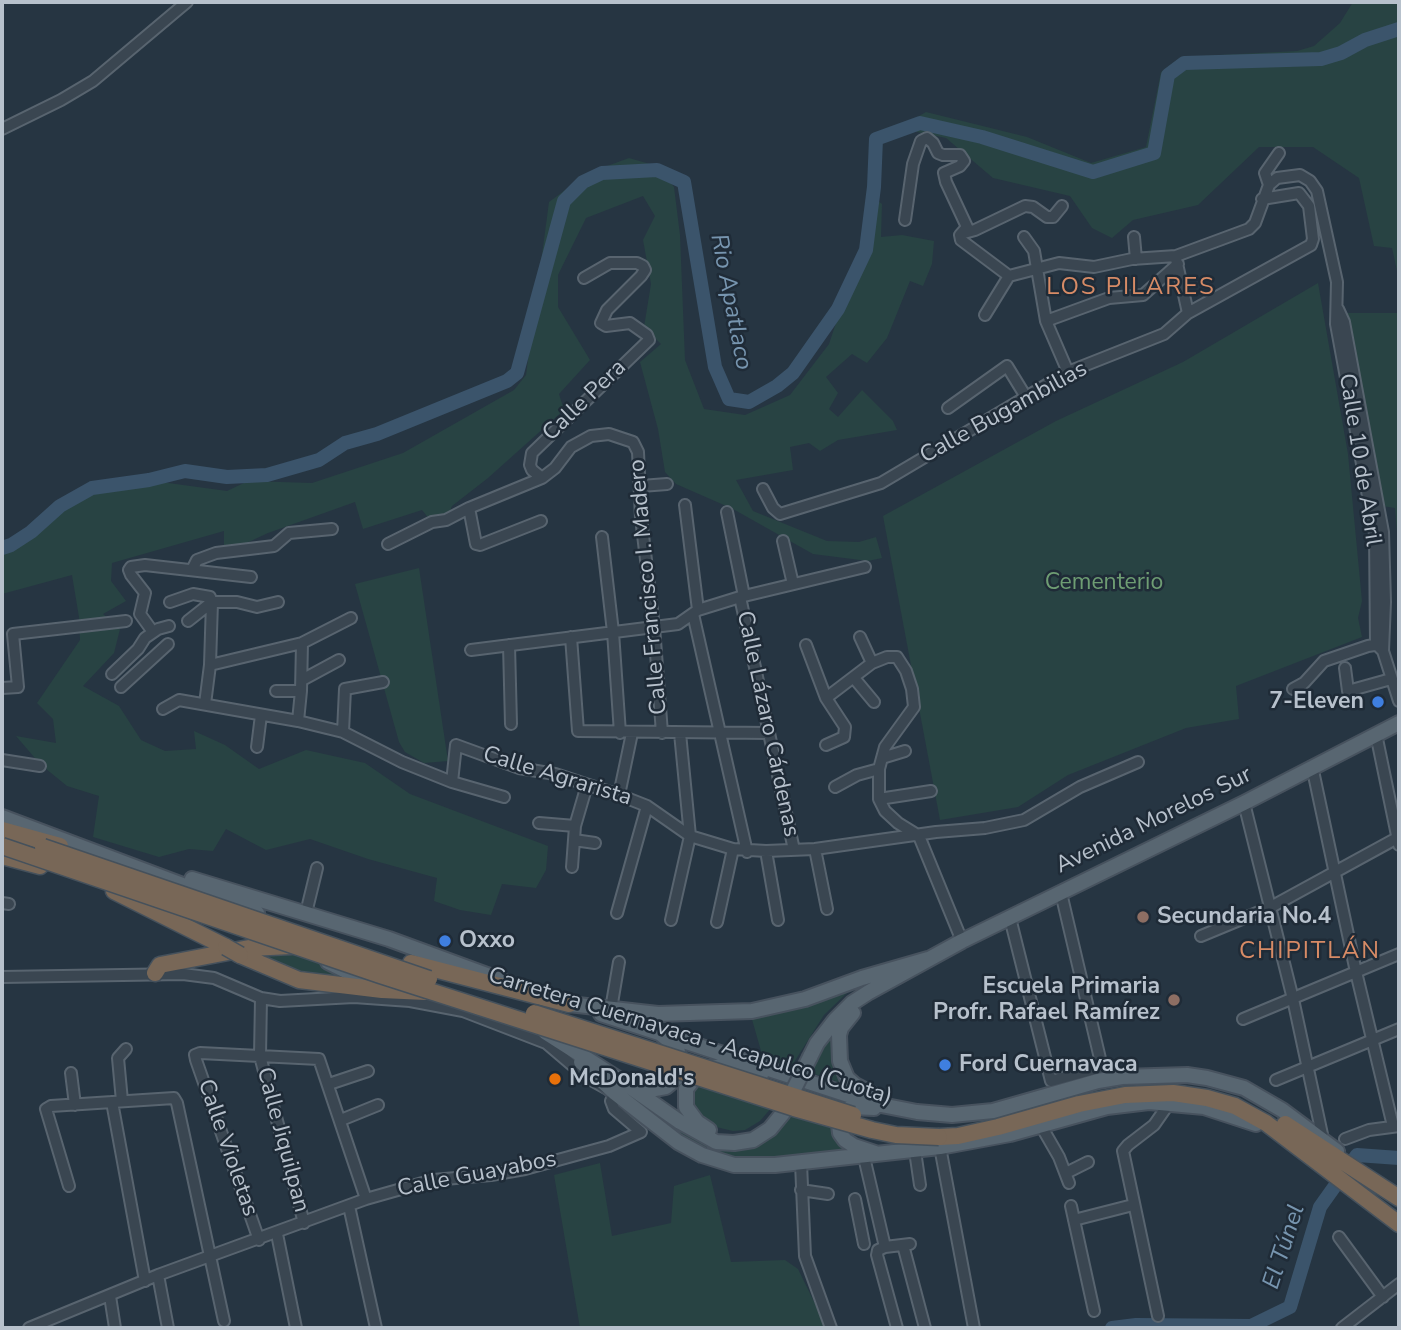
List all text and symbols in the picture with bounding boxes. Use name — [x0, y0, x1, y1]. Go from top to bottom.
water label: Rio Apatlaco — [703, 232, 757, 372]
district label: LOS PILARES — [1048, 274, 1214, 302]
street label: Calle Pera — [537, 354, 633, 448]
street label: Calle Bugambilias — [916, 356, 1092, 470]
street label: Calle 10 de Abril — [1332, 372, 1386, 548]
street label: Calle Francisco I. Madero — [624, 458, 674, 716]
park label: Cementerio — [1045, 569, 1163, 597]
street label: Calle Lázaro Cárdenas — [730, 608, 804, 840]
place label: 7-Eleven — [1269, 688, 1364, 716]
marker: 7-Eleven — [1370, 694, 1386, 710]
street label: Calle Agrarista — [479, 741, 635, 813]
street label: Avenida Morelos Sur — [1052, 762, 1256, 880]
place label: Secundaria No.4 — [1157, 903, 1331, 931]
marker: Secundaria No.4 — [1135, 909, 1151, 925]
place label: Oxxo — [459, 927, 515, 955]
marker: Oxxo — [437, 933, 453, 949]
district label: CHIPITLÁN — [1240, 938, 1380, 966]
street label: Carretera Cuernavaca - Acapulco (Cuota) — [485, 962, 895, 1112]
place label: Escuela Primaria Profr. Rafael Ramírez — [933, 973, 1160, 1027]
marker: Escuela Primaria Profr. Rafael Ramírez — [1166, 992, 1182, 1008]
place label: Ford Cuernavaca — [959, 1051, 1137, 1079]
marker: Ford Cuernavaca — [937, 1057, 953, 1073]
street label: Calle Jiquilpan — [249, 1065, 315, 1215]
place label: McDonald's — [569, 1065, 694, 1093]
marker: McDonald's — [547, 1071, 563, 1087]
street label: Calle Violetas — [191, 1076, 263, 1220]
street label: Calle Guayabos — [395, 1146, 559, 1204]
water label: El Túnel — [1258, 1201, 1312, 1293]

